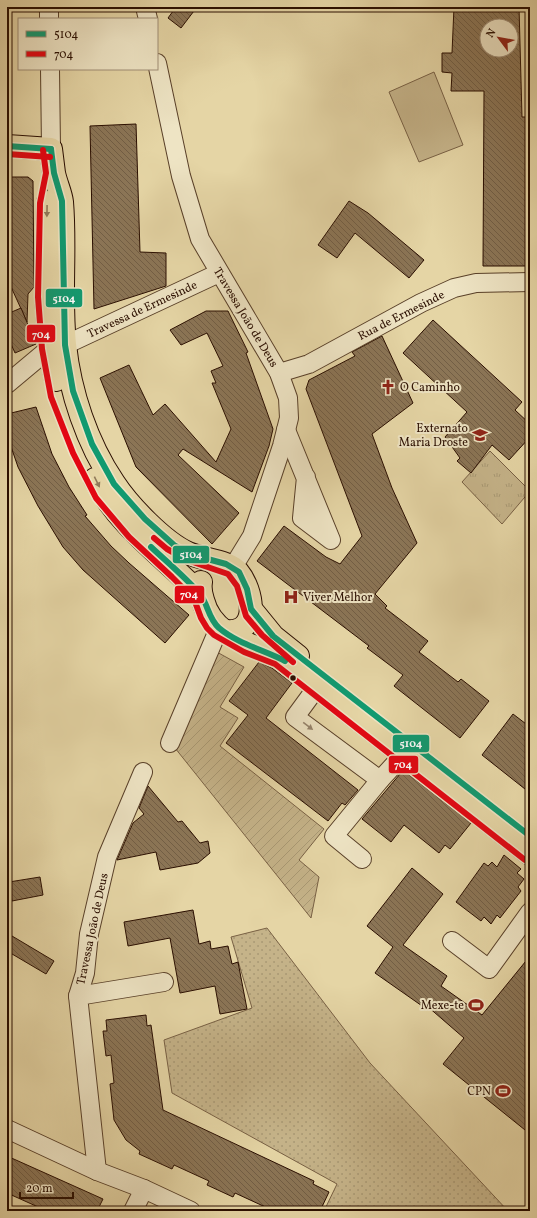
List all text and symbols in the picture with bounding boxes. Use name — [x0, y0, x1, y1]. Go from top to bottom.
legend — [18, 18, 158, 70]
north arrow — [479, 18, 519, 58]
text: N — [483, 26, 500, 41]
text: 5104 — [54, 27, 79, 43]
text: 704 — [54, 47, 73, 63]
one-way arrow — [44, 205, 51, 217]
street label: Travessa João de Deus — [209, 265, 281, 371]
street label: Travessa de Ermesinde — [85, 277, 200, 342]
street label: Rua de Ermesinde — [355, 287, 448, 345]
line badge: 5104 — [45, 288, 83, 308]
text: 5104 — [53, 292, 76, 307]
line badge: 704 — [26, 324, 56, 343]
text: 704 — [32, 328, 50, 343]
church icon: O Caminho — [379, 378, 397, 396]
place label: O Caminho — [400, 380, 460, 396]
place label: Externato Maria Droste — [399, 421, 468, 451]
school or university icon: Externato Maria Droste — [471, 426, 489, 444]
one-way arrow — [94, 477, 100, 488]
line badge: 5104 — [172, 545, 210, 564]
text: 5104 — [180, 548, 203, 563]
line badge: 704 — [174, 585, 205, 604]
text: 704 — [180, 588, 198, 603]
hospital icon: Viver Melhor — [282, 588, 300, 606]
place label: Viver Melhor — [303, 590, 372, 606]
unlabelled marker — [288, 673, 298, 683]
one-way arrow — [303, 722, 313, 730]
line badge: 5104 — [392, 734, 430, 753]
text: 5104 — [400, 737, 423, 752]
line badge: 704 — [388, 755, 419, 774]
text: 704 — [394, 758, 412, 773]
street label: Travessa João de Deus — [73, 872, 113, 987]
sports icon: Mexe-te — [467, 996, 485, 1014]
place label: Mexe-te — [421, 998, 464, 1014]
sports icon: CPN — [494, 1082, 512, 1100]
place label: CPN — [467, 1084, 491, 1100]
scale bar — [20, 1174, 73, 1200]
text: 20 m — [26, 1181, 53, 1197]

